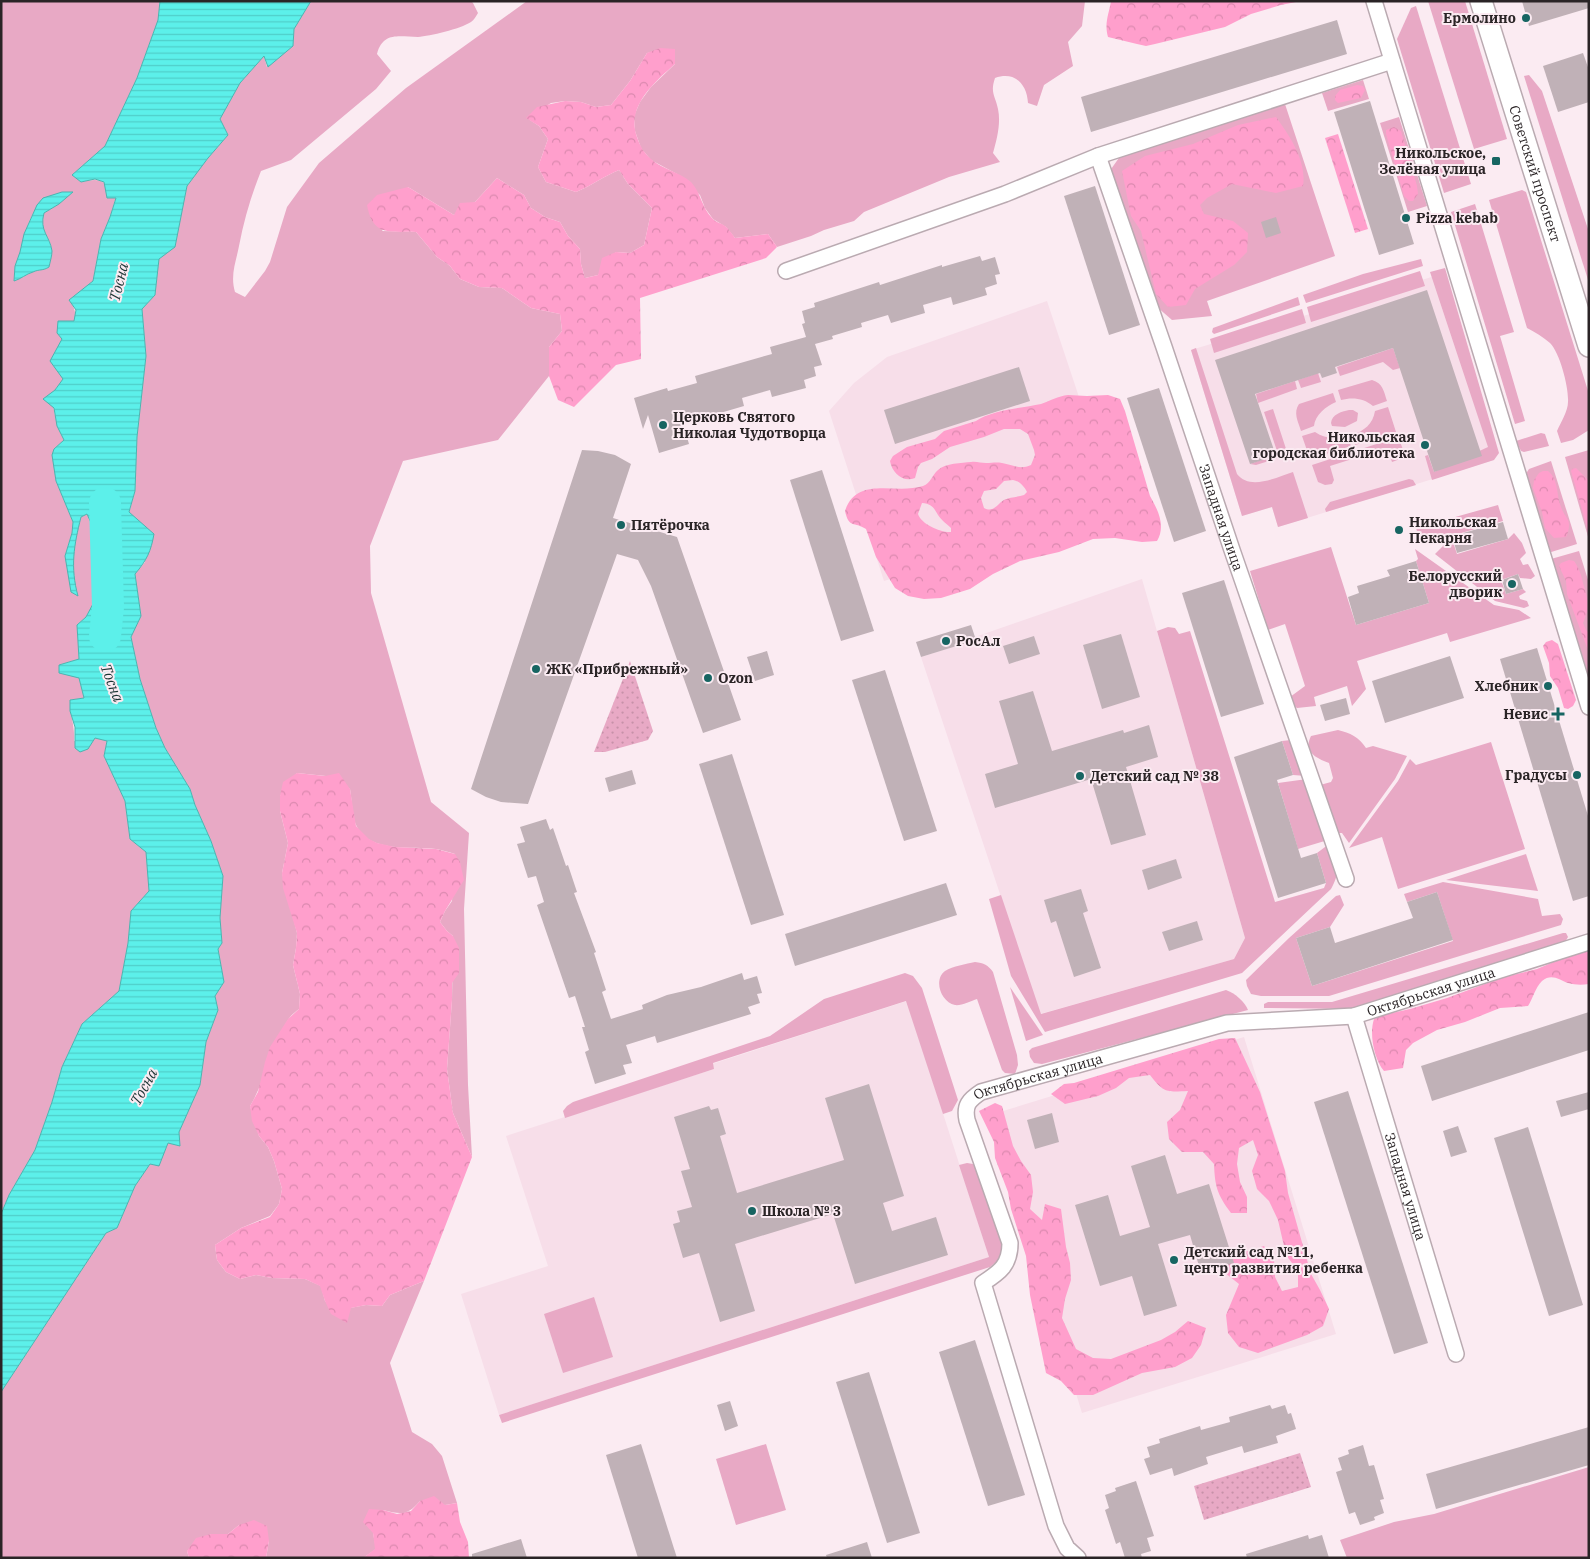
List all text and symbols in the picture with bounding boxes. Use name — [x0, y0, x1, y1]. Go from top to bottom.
place label: Ермолино — [1443, 9, 1516, 27]
marker: Ермолино — [1520, 12, 1532, 24]
street label: Советский проспект — [1505, 103, 1565, 244]
place label: Никольское, Зелёная улица — [1379, 144, 1486, 178]
marker: Никольское, Зелёная улица — [1490, 155, 1502, 167]
place label: Pizza kebab — [1416, 209, 1498, 227]
marker: Pizza kebab — [1400, 212, 1412, 224]
water label: Тосна — [105, 260, 133, 303]
place label: Церковь Святого Николая Чудотворца — [673, 408, 826, 442]
marker: Церковь Святого Николая Чудотворца — [657, 419, 669, 431]
place label: Никольская городская библиотека — [1253, 428, 1415, 462]
marker: Никольская городская библиотека — [1419, 439, 1431, 451]
street label: Западная улица — [1195, 462, 1248, 574]
place label: Никольская Пекарня — [1409, 513, 1497, 547]
place label: Пятёрочка — [631, 516, 710, 534]
marker: Пятёрочка — [615, 519, 627, 531]
marker: Никольская Пекарня — [1393, 524, 1405, 536]
place label: Белорусский дворик — [1408, 567, 1502, 601]
marker: Белорусский дворик — [1506, 578, 1518, 590]
place label: РосАл — [956, 632, 1000, 650]
marker: РосАл — [940, 635, 952, 647]
place label: ЖК «Прибрежный» — [546, 660, 688, 678]
water label: Тосна — [97, 661, 129, 705]
marker: ЖК «Прибрежный» — [530, 663, 542, 675]
place label: Ozon — [718, 669, 753, 687]
marker: Ozon — [702, 672, 714, 684]
place label: Хлебник — [1475, 677, 1538, 695]
marker: Хлебник — [1542, 680, 1554, 692]
place label: Невис — [1503, 705, 1549, 723]
marker: Невис — [1552, 708, 1564, 720]
place label: Градусы — [1505, 766, 1567, 784]
place label: Детский сад № 38 — [1090, 767, 1219, 785]
marker: Градусы — [1571, 769, 1583, 781]
marker: Детский сад № 38 — [1074, 770, 1086, 782]
street label: Октябрьская улица — [1364, 963, 1498, 1020]
street label: Октябрьская улица — [969, 1049, 1105, 1104]
water label: Тосна — [126, 1064, 162, 1108]
street label: Западная улица — [1381, 1130, 1430, 1243]
place label: Школа № 3 — [762, 1202, 841, 1220]
marker: Школа № 3 — [746, 1205, 758, 1217]
place label: Детский сад №11, центр развития ребенка — [1184, 1243, 1363, 1277]
marker: Детский сад №11, центр развития ребенка — [1168, 1254, 1180, 1266]

